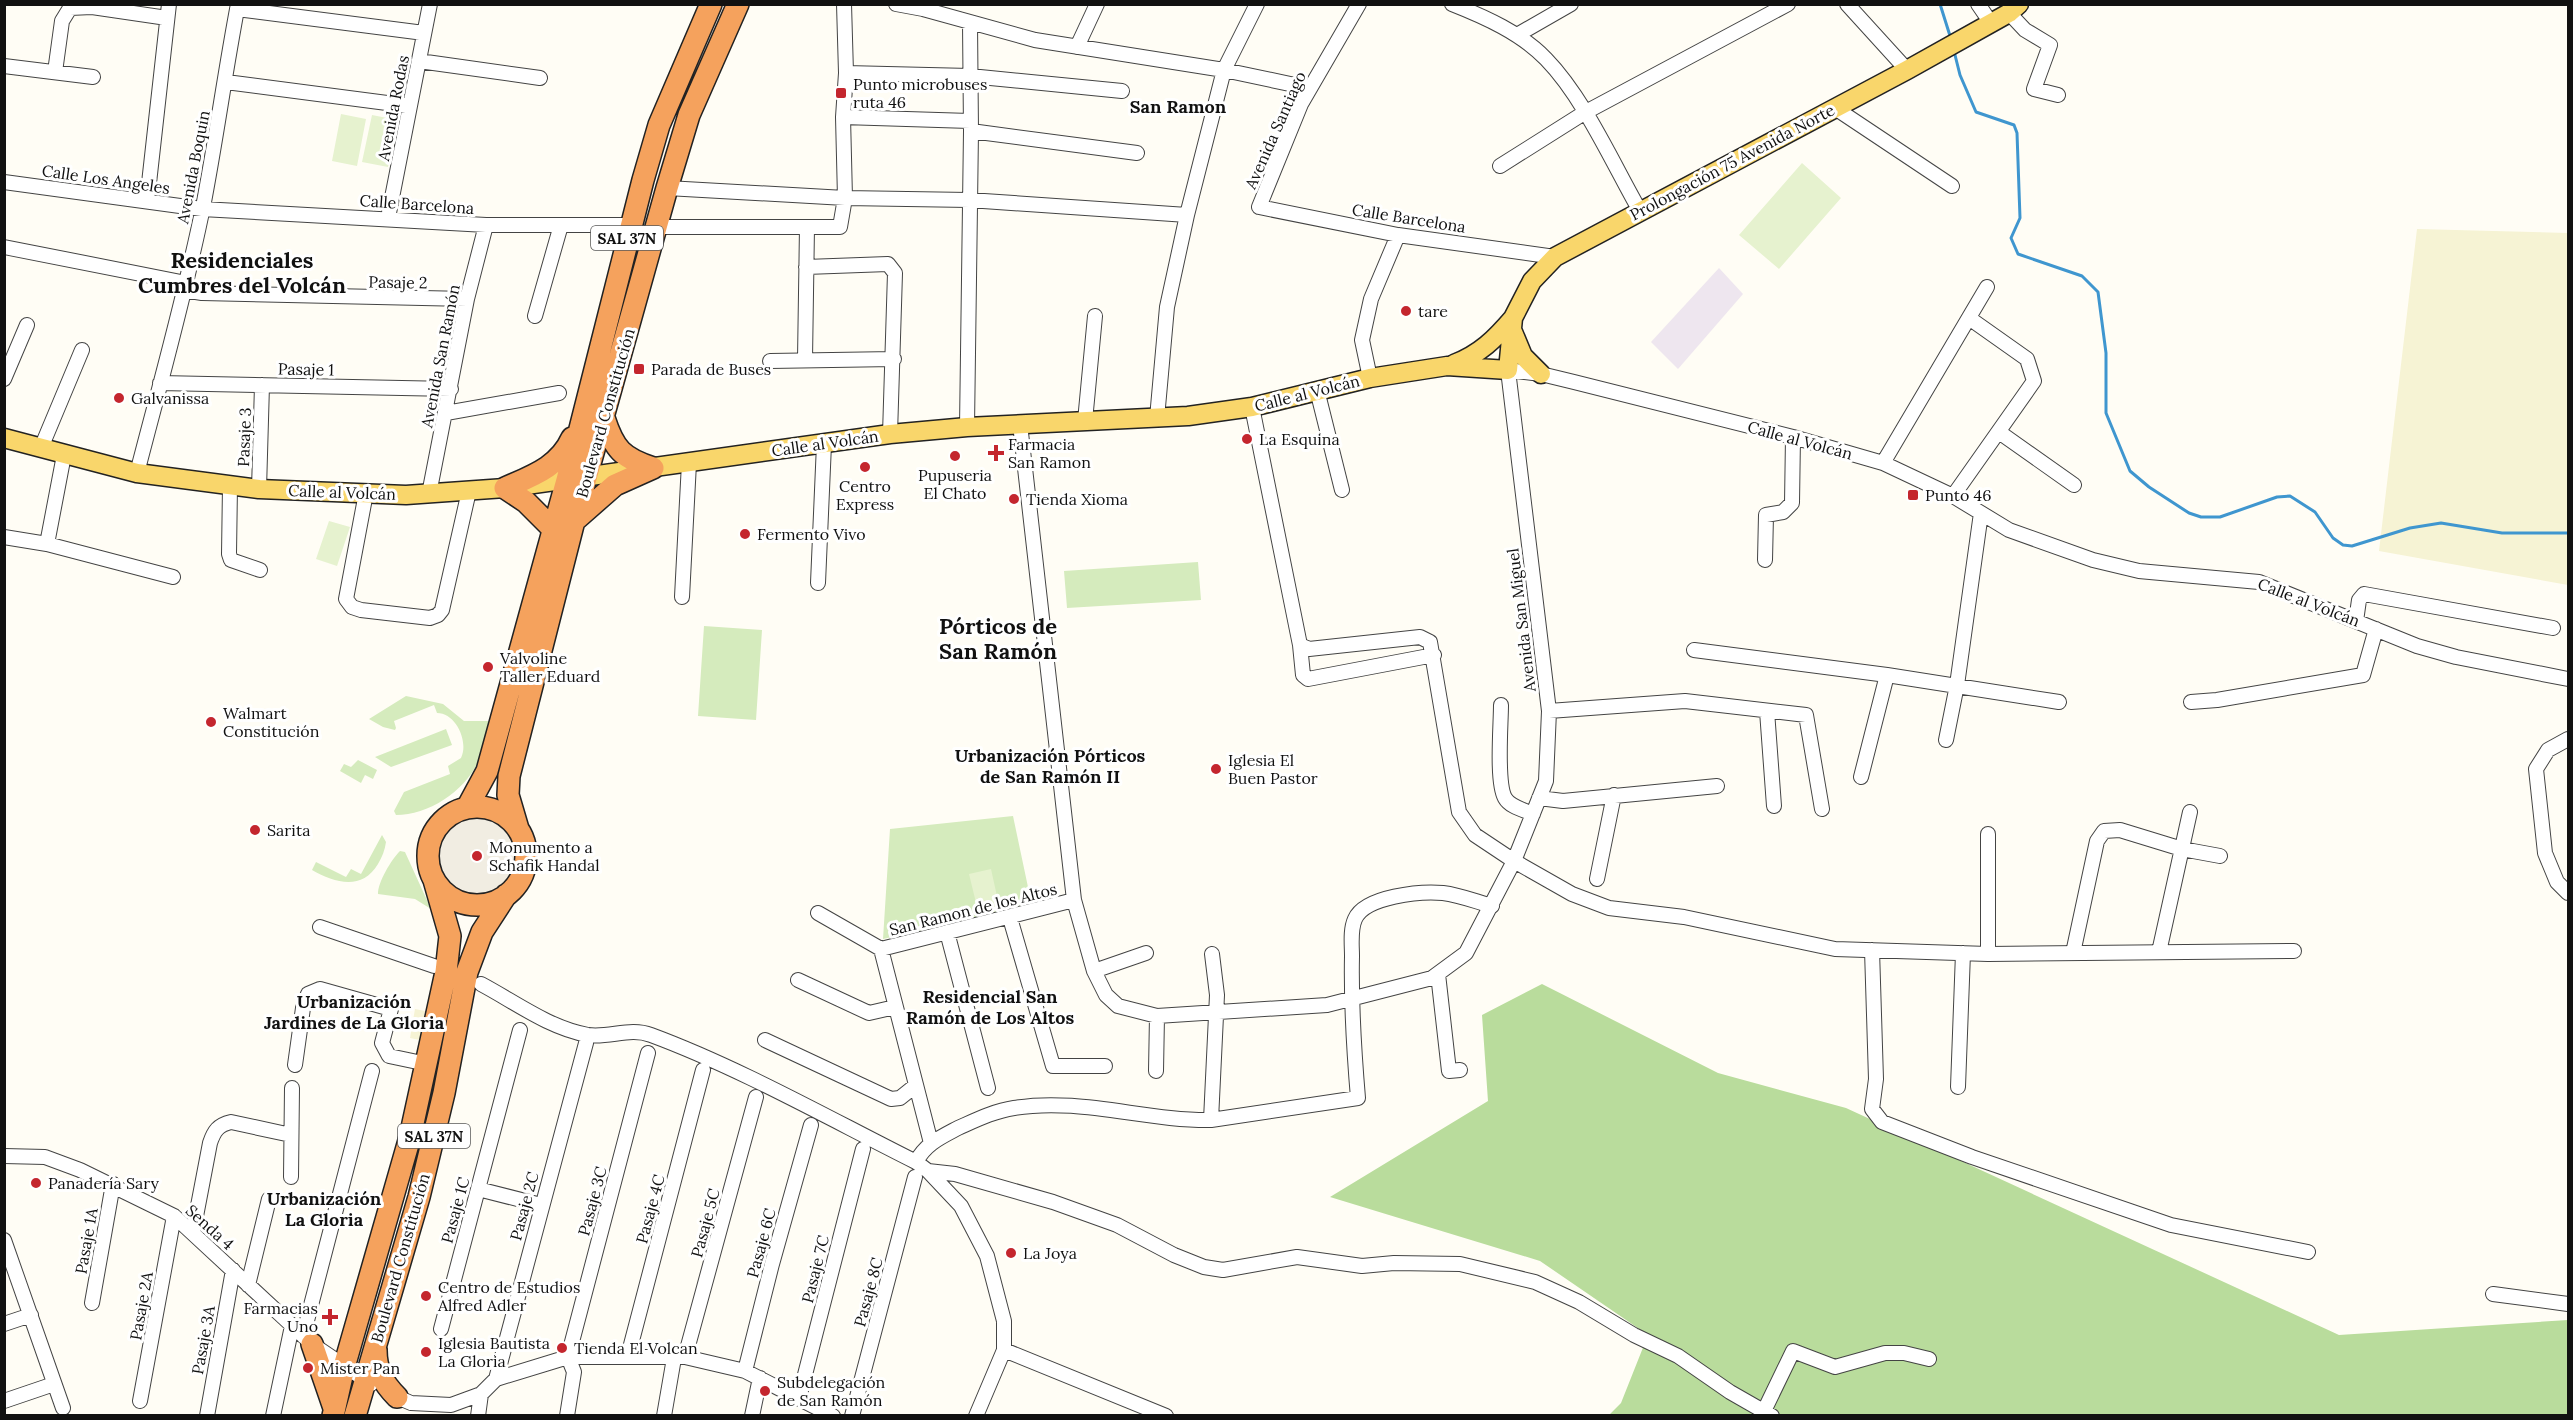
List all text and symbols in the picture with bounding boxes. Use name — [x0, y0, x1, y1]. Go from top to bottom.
street label: Avenida Rodas — [373, 54, 413, 163]
street label: Avenida Santiago — [1240, 68, 1310, 193]
place label: Punto microbuses ruta 46 — [853, 74, 987, 112]
marker: Punto microbuses ruta 46 — [834, 86, 848, 100]
district label: San Ramon — [1130, 95, 1227, 118]
street label: Prolongación 75 Avenida Norte — [1626, 99, 1838, 225]
street label: Avenida Boquin — [172, 108, 214, 226]
street label: Calle Los Angeles — [41, 160, 171, 198]
street label: Calle Barcelona — [359, 190, 475, 218]
street label: Calle Barcelona — [1351, 199, 1467, 237]
road number: SAL 37N — [591, 226, 663, 250]
district label: Residenciales Cumbres del Volcán — [138, 246, 346, 299]
street label: Pasaje 2 — [368, 271, 428, 293]
street label: Avenida San Ramón — [416, 282, 464, 430]
place label: tare — [1418, 301, 1448, 321]
marker: tare — [1399, 304, 1413, 318]
street label: Boulevard Constitución — [571, 326, 639, 500]
street label: Pasaje 1 — [278, 359, 335, 379]
place label: Parada de Buses — [651, 359, 771, 379]
marker: Parada de Buses — [632, 362, 646, 376]
street label: Calle al Volcán — [1252, 370, 1362, 416]
place label: Galvanissa — [131, 388, 209, 408]
marker: Galvanissa — [112, 391, 126, 405]
street label: Pasaje 3 — [233, 407, 255, 467]
street label: Calle al Volcán — [1745, 416, 1855, 464]
street label: Calle al Volcán — [770, 426, 880, 460]
place label: La Esquina — [1259, 429, 1340, 449]
marker: La Esquina — [1240, 432, 1254, 446]
place label: Farmacia San Ramon — [1008, 434, 1091, 472]
marker: Farmacia San Ramon — [989, 446, 1003, 460]
marker: Pupuseria El Chato — [948, 449, 962, 463]
marker: Centro Express — [858, 460, 872, 474]
place label: Pupuseria El Chato — [918, 465, 992, 503]
place label: Centro Express — [836, 476, 894, 514]
street label: Calle al Volcán — [288, 480, 397, 504]
place label: Punto 46 — [1925, 485, 1992, 505]
marker: Punto 46 — [1906, 488, 1920, 502]
place label: Tienda Xioma — [1026, 489, 1128, 509]
marker: Tienda Xioma — [1007, 492, 1021, 506]
place label: Fermento Vivo — [757, 524, 866, 544]
marker: Fermento Vivo — [738, 527, 752, 541]
street label: Avenida San Miguel — [1502, 547, 1540, 694]
street label: Calle al Volcán — [2255, 573, 2363, 631]
district label: Pórticos de San Ramón — [939, 612, 1057, 665]
place label: Valvoline Taller Eduard — [499, 648, 601, 686]
marker: Valvoline Taller Eduard — [481, 660, 495, 674]
place label: Walmart Constitución — [223, 703, 320, 741]
marker: Walmart Constitución — [204, 715, 218, 729]
district label: Urbanización Pórticos de San Ramón II — [955, 744, 1146, 788]
place label: Iglesia El Buen Pastor — [1228, 750, 1318, 788]
marker: Iglesia El Buen Pastor — [1209, 762, 1223, 776]
place label: Sarita — [267, 820, 310, 840]
marker: Sarita — [248, 823, 262, 837]
place label: Monumento a Schafik Handal — [489, 837, 600, 875]
marker: Monumento a Schafik Handal — [470, 849, 484, 863]
street label: San Ramon de los Altos — [887, 878, 1059, 940]
district label: Residencial San Ramón de Los Altos — [906, 985, 1074, 1029]
district label: Urbanización Jardines de La Gloria — [264, 990, 445, 1034]
road number: SAL 37N — [398, 1124, 470, 1148]
street label: Pasaje 3C — [573, 1164, 611, 1238]
street label: Pasaje 2C — [505, 1169, 543, 1243]
street label: Boulevard Constitución — [366, 1171, 434, 1345]
street label: Pasaje 4C — [631, 1172, 669, 1246]
place label: Panadería Sary — [48, 1173, 159, 1193]
street label: Pasaje 1C — [437, 1175, 473, 1245]
marker: Panadería Sary — [29, 1176, 43, 1190]
street label: Pasaje 5C — [686, 1186, 724, 1260]
district label: Urbanización La Gloria — [267, 1187, 382, 1231]
street label: Senda 4 — [182, 1200, 239, 1254]
street label: Pasaje 1A — [70, 1206, 102, 1276]
street label: Pasaje 6C — [742, 1206, 780, 1280]
street label: Pasaje 7C — [797, 1233, 833, 1305]
place label: La Joya — [1023, 1243, 1077, 1263]
marker: La Joya — [1004, 1246, 1018, 1260]
street label: Pasaje 8C — [849, 1255, 887, 1329]
street label: Pasaje 2A — [125, 1269, 157, 1342]
place label: Centro de Estudios Alfred Adler — [437, 1277, 580, 1315]
marker: Centro de Estudios Alfred Adler — [419, 1289, 433, 1303]
place label: Farmacias Uno — [243, 1298, 318, 1336]
street label: Pasaje 3A — [187, 1303, 219, 1376]
marker: Farmacias Uno — [323, 1310, 337, 1324]
place label: Iglesia Bautista La Gloria — [438, 1333, 550, 1371]
place label: Tienda El Volcan — [574, 1338, 698, 1358]
marker: Tienda El Volcan — [555, 1341, 569, 1355]
marker: Iglesia Bautista La Gloria — [419, 1345, 433, 1359]
place label: Mister Pan — [320, 1358, 400, 1378]
marker: Mister Pan — [301, 1361, 315, 1375]
place label: Subdelegación de San Ramón — [777, 1372, 886, 1410]
marker: Subdelegación de San Ramón — [758, 1384, 772, 1398]

